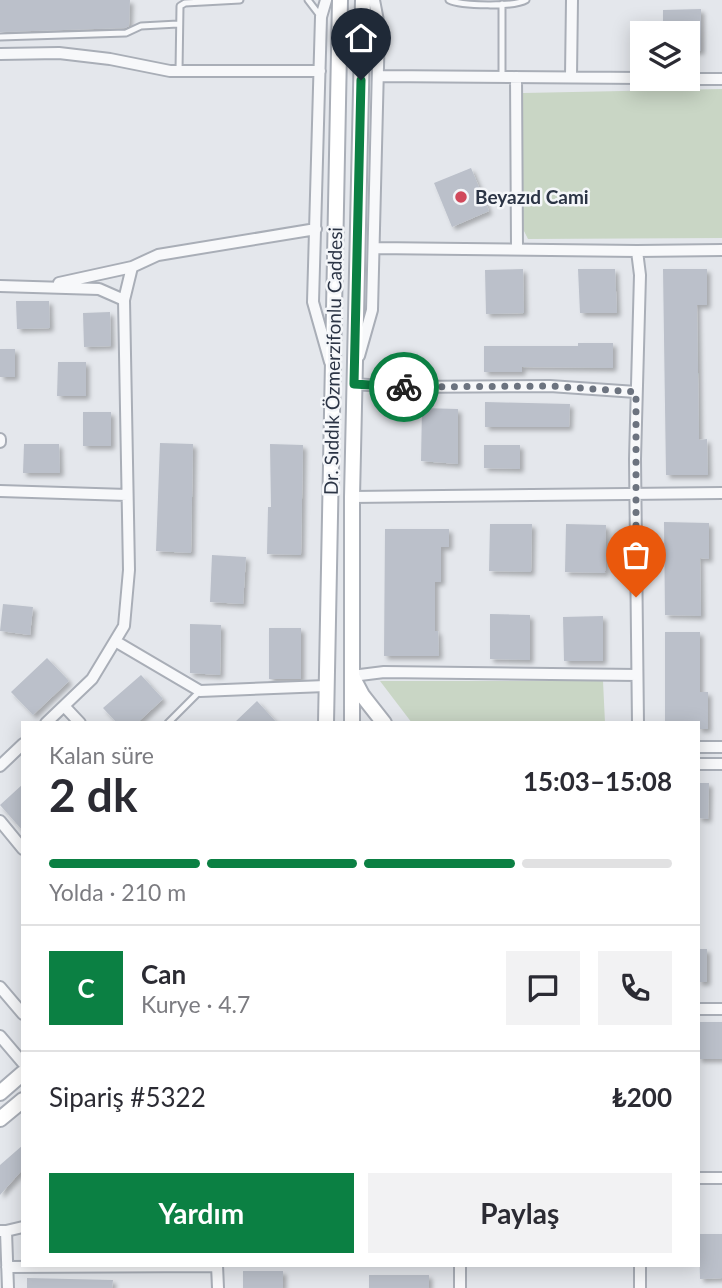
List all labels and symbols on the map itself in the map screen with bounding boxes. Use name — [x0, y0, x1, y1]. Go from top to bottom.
pin — [331, 8, 391, 80]
place label: Beyazıd Cami — [475, 185, 589, 208]
marker: Beyazıd Cami — [453, 189, 469, 205]
street label: Dr. Sıddık Özmerzifonlu Caddesi — [319, 227, 346, 495]
courier — [369, 352, 439, 422]
pin — [606, 525, 666, 597]

